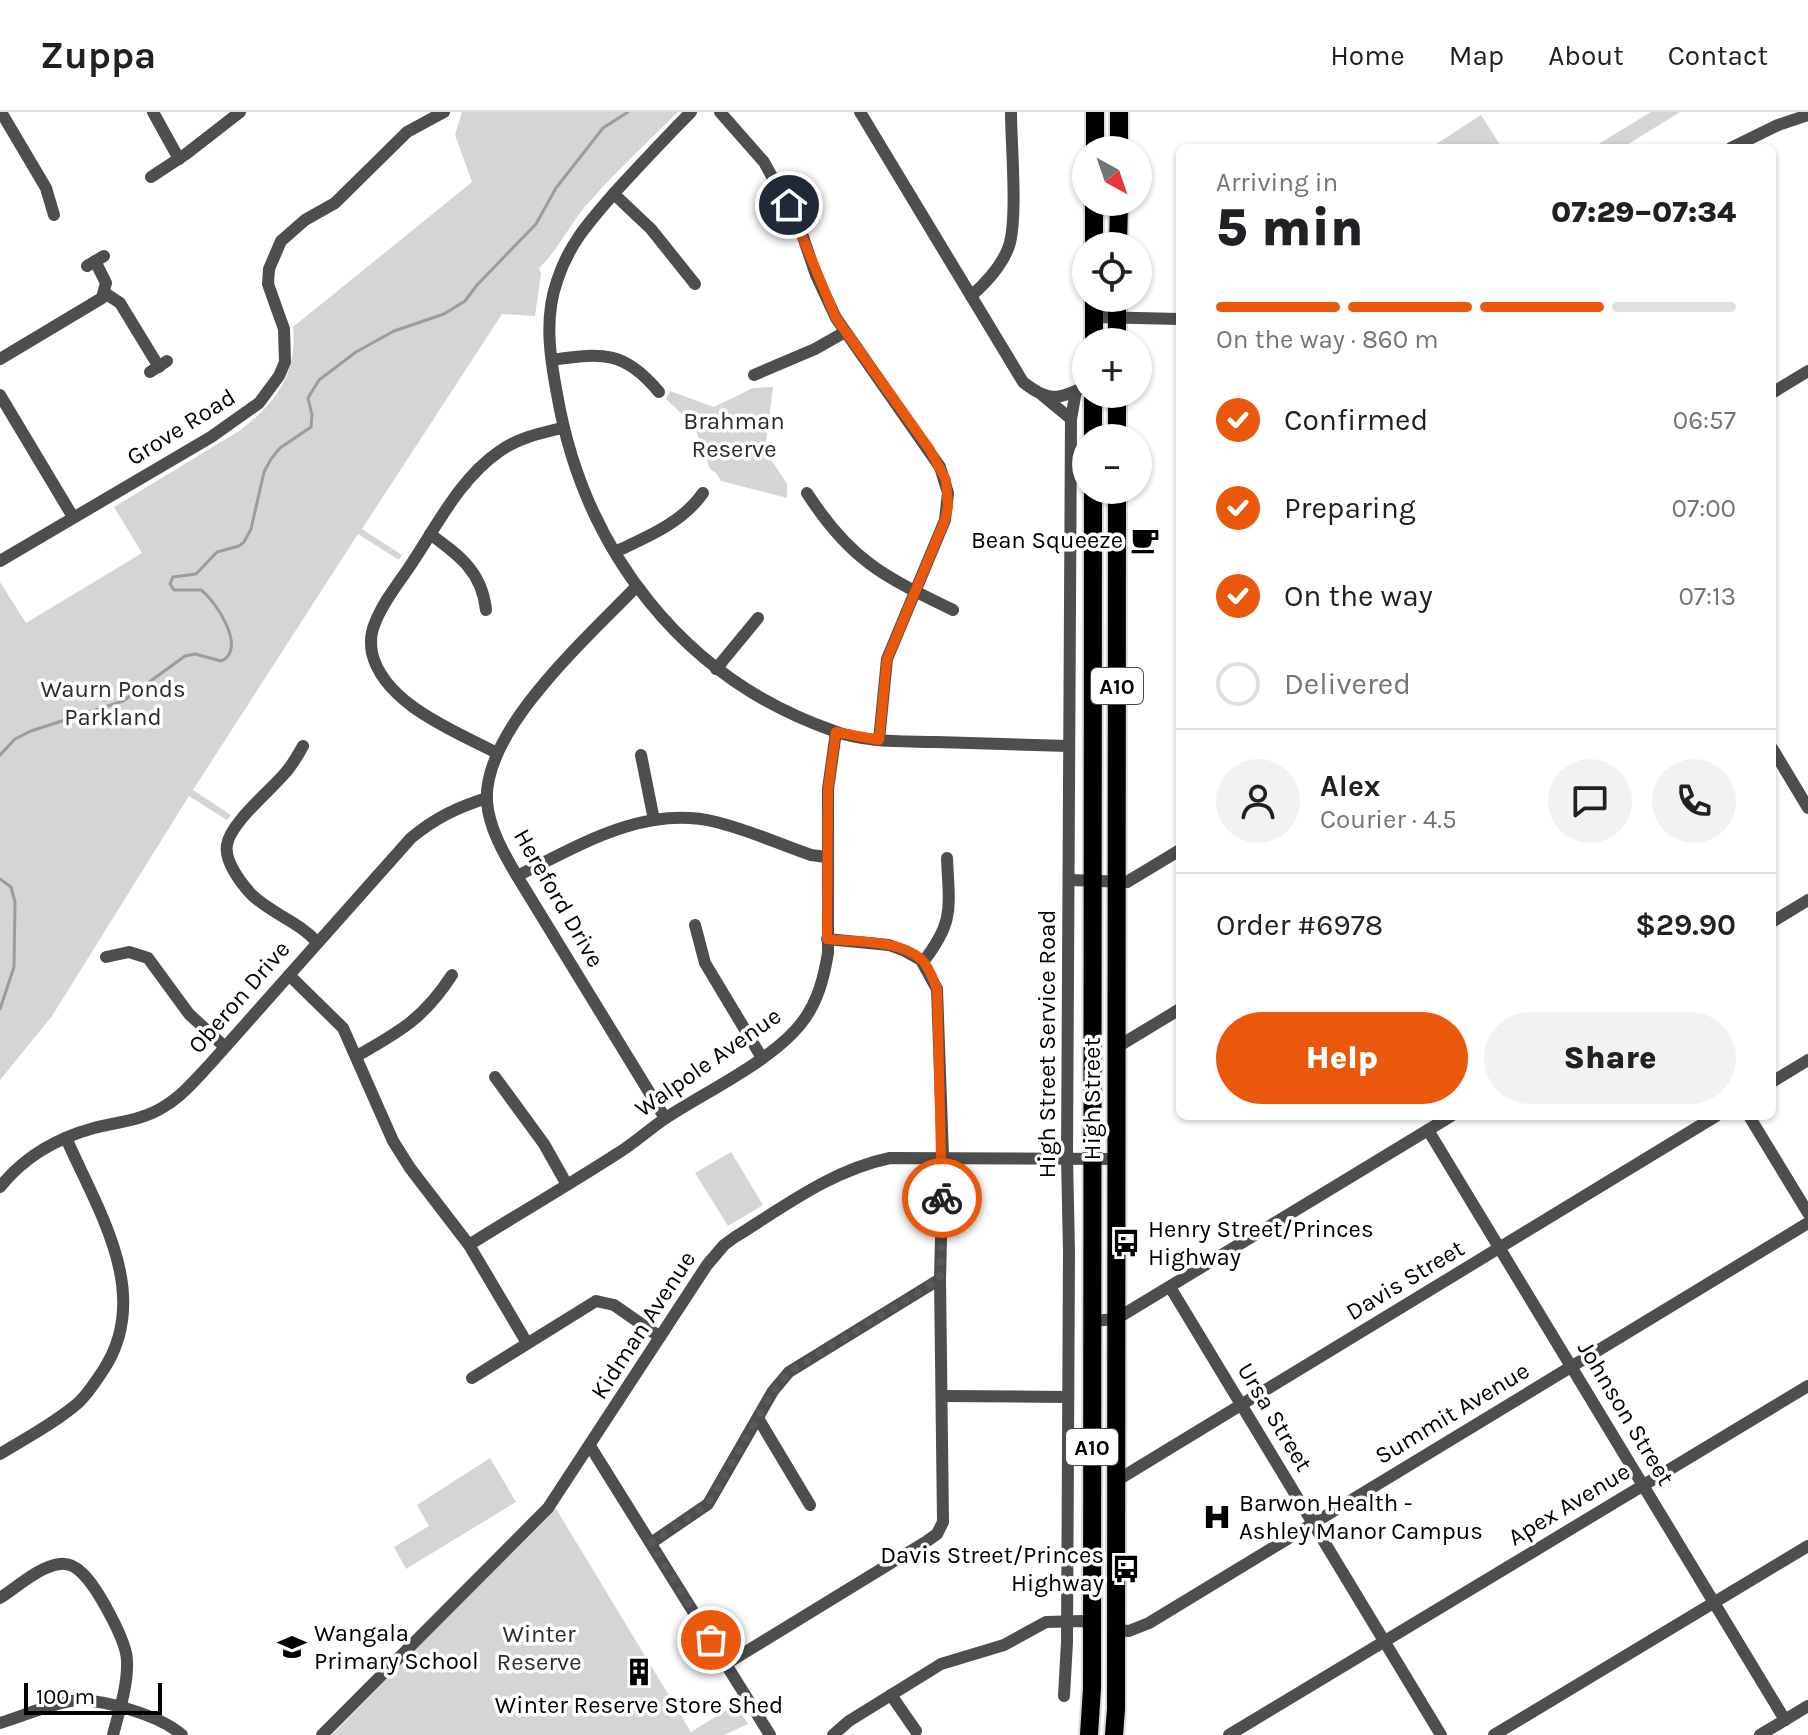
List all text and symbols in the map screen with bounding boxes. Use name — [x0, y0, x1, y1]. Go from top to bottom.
text: Zuppa — [40, 33, 156, 78]
text: Home — [1330, 39, 1405, 72]
text: Map — [1449, 39, 1504, 72]
text: About — [1548, 39, 1624, 72]
text: Contact — [1668, 39, 1768, 72]
north arrow — [1072, 136, 1152, 216]
map controls — [1072, 136, 1152, 504]
text: Arriving in — [1216, 167, 1338, 198]
pin — [755, 171, 823, 239]
icon: home — [767, 183, 811, 227]
text: 07:29–07:34 — [1551, 194, 1736, 230]
text: 5 min — [1216, 197, 1363, 258]
button: locate — [1072, 232, 1152, 312]
text: On the way · 860 m — [1216, 324, 1439, 355]
button: + — [1072, 328, 1152, 408]
street label: Grove Road — [122, 383, 240, 471]
icon: check — [1216, 398, 1260, 442]
text: Confirmed — [1284, 402, 1428, 438]
text: 06:57 — [1673, 405, 1736, 436]
park label: Brahman Reserve — [683, 407, 785, 463]
button: − — [1072, 424, 1152, 504]
icon: check — [1216, 486, 1260, 530]
text: Preparing — [1284, 490, 1416, 526]
text: 07:00 — [1672, 493, 1736, 524]
cafe icon: Bean Squeeze — [1130, 525, 1160, 555]
place label: Bean Squeeze — [971, 526, 1123, 554]
icon: check — [1216, 574, 1260, 618]
text: On the way — [1284, 578, 1433, 614]
text: 07:13 — [1678, 581, 1736, 612]
text: Delivered — [1284, 666, 1411, 702]
road number: A10 — [1091, 668, 1143, 704]
park label: Waurn Ponds Parkland — [40, 675, 186, 731]
button: person — [1216, 759, 1300, 843]
button: chat — [1548, 759, 1632, 843]
button: phone — [1652, 759, 1736, 843]
text: Alex — [1320, 768, 1380, 804]
text: Courier · 4.5 — [1320, 804, 1457, 835]
street label: Hereford Drive — [508, 824, 610, 972]
text: Order #6978 — [1216, 907, 1383, 943]
text: $29.90 — [1635, 907, 1736, 943]
street label: High Street Service Road — [1033, 910, 1061, 1178]
street label: Oberon Drive — [182, 935, 296, 1059]
street label: Walpole Avenue — [630, 1001, 786, 1123]
button: Help — [1216, 1012, 1468, 1104]
button: Share — [1484, 1012, 1736, 1104]
street label: High Street — [1078, 1038, 1106, 1160]
courier — [902, 1158, 982, 1238]
icon: bike — [920, 1176, 964, 1220]
place label: Henry Street/Princes Highway — [1148, 1215, 1374, 1271]
bus stop icon: Henry Street/Princes Highway — [1111, 1228, 1141, 1258]
street label: Davis Street — [1341, 1234, 1469, 1326]
street label: Kidman Avenue — [585, 1246, 701, 1404]
street label: Johnson Street — [1572, 1336, 1680, 1490]
street label: Summit Avenue — [1370, 1356, 1534, 1470]
street label: Ursa Street — [1232, 1358, 1318, 1476]
road number: A10 — [1066, 1429, 1118, 1465]
street label: Apex Avenue — [1503, 1457, 1635, 1551]
place label: Barwon Health - Ashley Manor Campus — [1239, 1489, 1483, 1545]
hospital icon: Barwon Health - Ashley Manor Campus — [1202, 1502, 1232, 1532]
place label: Davis Street/Princes Highway — [880, 1541, 1104, 1597]
bus stop icon: Davis Street/Princes Highway — [1111, 1554, 1141, 1584]
pin — [677, 1606, 745, 1674]
icon: bag — [689, 1618, 733, 1662]
place label: Wangala Primary School — [314, 1619, 479, 1675]
park label: Winter Reserve — [496, 1620, 582, 1676]
school or university icon: Wangala Primary School — [277, 1632, 307, 1662]
building icon: Winter Reserve Store Shed — [624, 1657, 654, 1687]
scale bar — [24, 1679, 162, 1715]
text: 100 m — [36, 1684, 95, 1710]
place label: Winter Reserve Store Shed — [495, 1691, 783, 1719]

